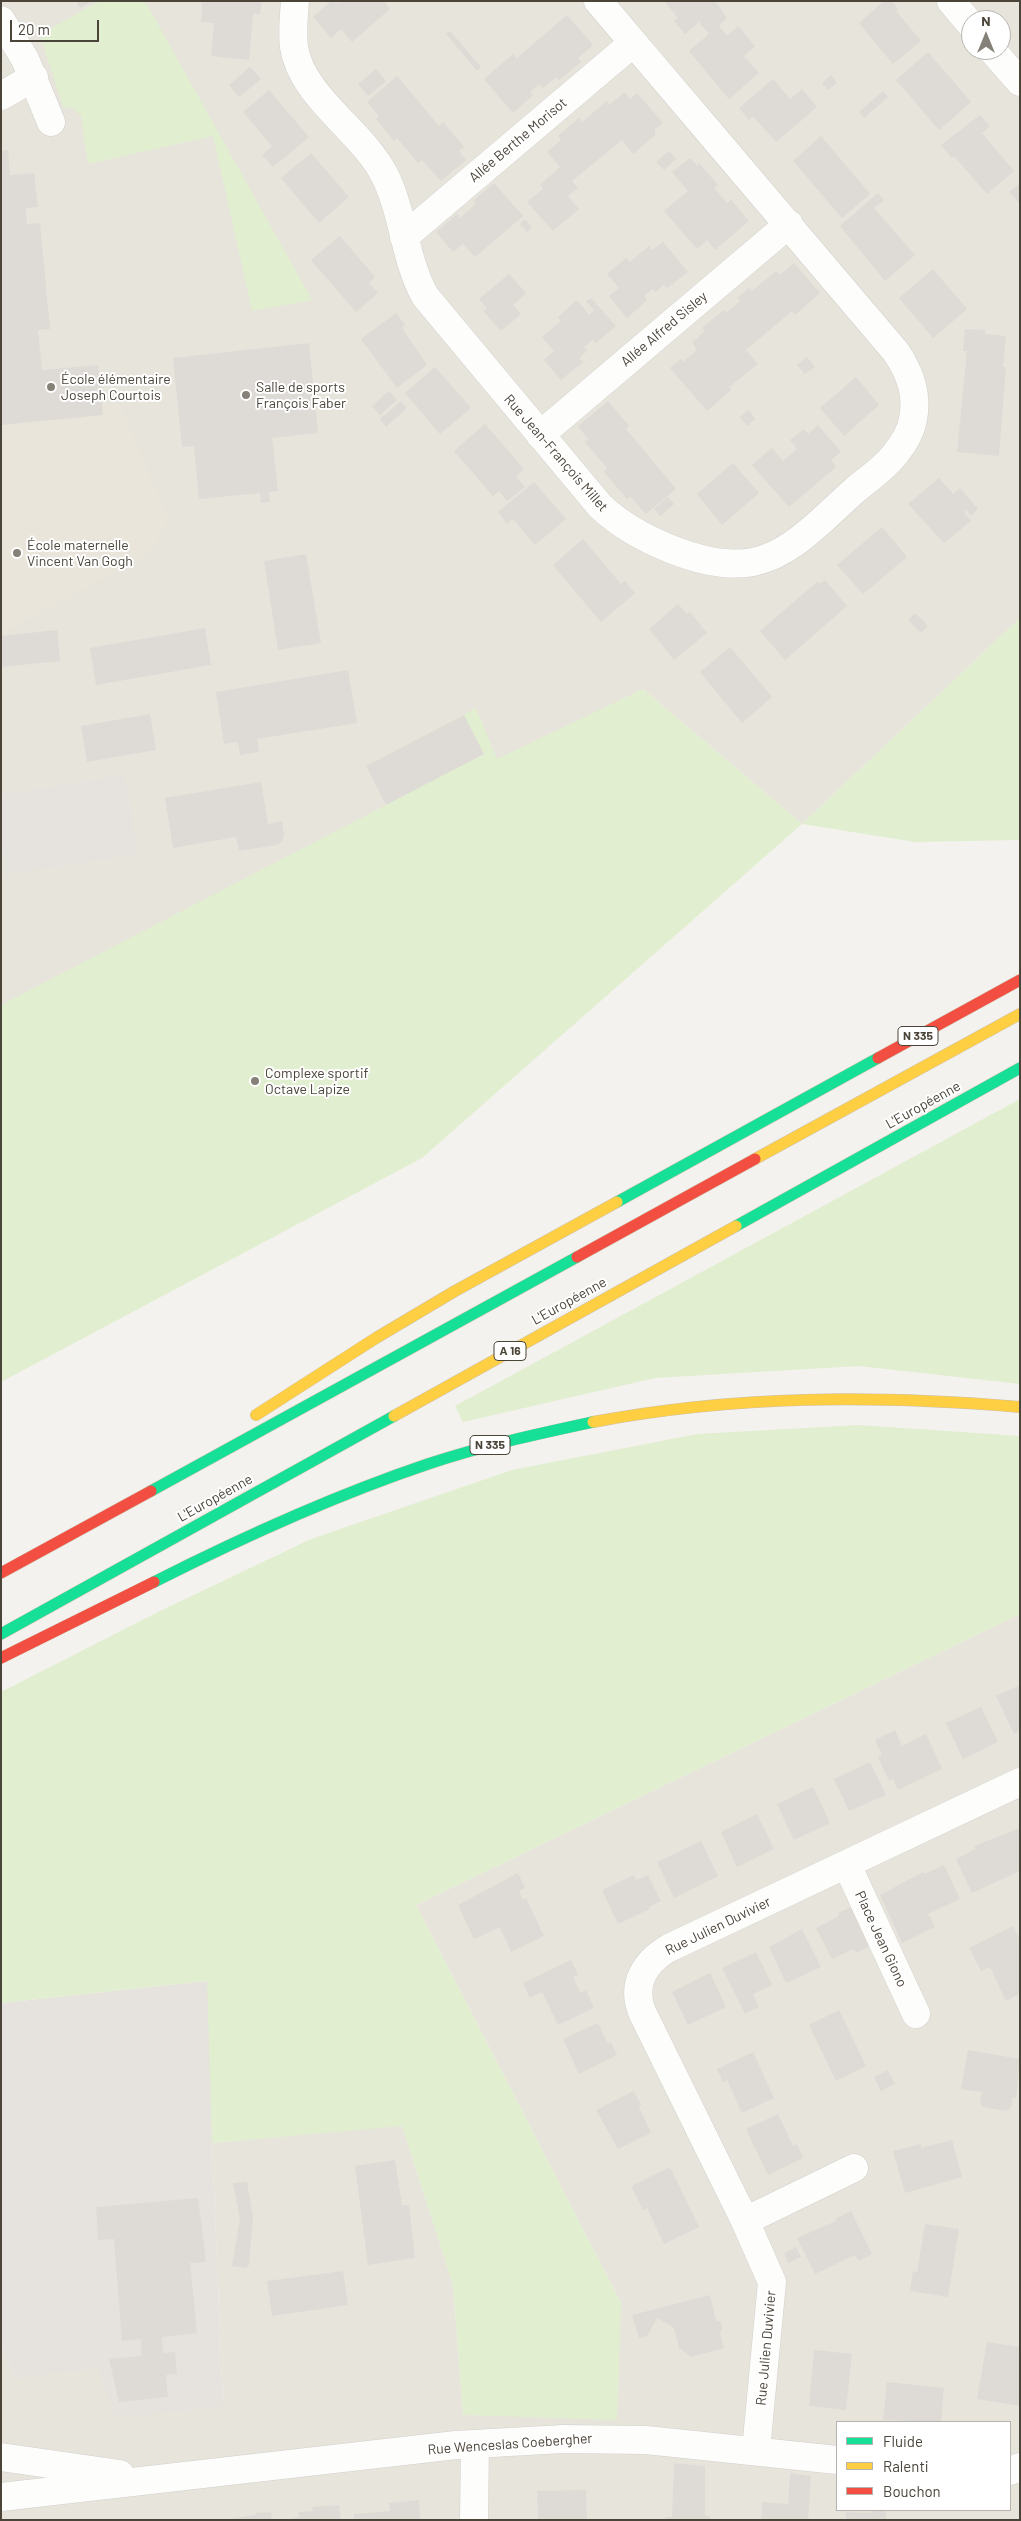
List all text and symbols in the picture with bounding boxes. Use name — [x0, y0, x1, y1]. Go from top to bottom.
scale bar — [12, 10, 101, 42]
north arrow — [961, 10, 1011, 60]
text: N — [981, 12, 991, 29]
text: 20 m — [18, 20, 50, 38]
street label: Allée Berthe Morisot — [466, 94, 570, 186]
street label: Allée Alfred Sisley — [617, 288, 711, 370]
place label: École élémentaire Joseph Courtois — [61, 371, 171, 404]
place label: Salle de sports François Faber — [256, 379, 346, 412]
marker: École élémentaire Joseph Courtois — [45, 381, 57, 393]
marker: Salle de sports François Faber — [240, 389, 252, 401]
street label: Rue Jean-François Millet — [501, 391, 611, 515]
place label: École maternelle Vincent Van Gogh — [27, 537, 133, 570]
marker: École maternelle Vincent Van Gogh — [11, 547, 23, 559]
road number: N 335 — [898, 1026, 938, 1046]
place label: Complexe sportif Octave Lapize — [265, 1065, 368, 1098]
marker: Complexe sportif Octave Lapize — [249, 1075, 261, 1087]
street label: L'Européenne — [883, 1078, 963, 1132]
street label: L'Européenne — [529, 1274, 609, 1328]
road number: A 16 — [494, 1342, 526, 1360]
road number: N 335 — [470, 1436, 510, 1454]
street label: L'Européenne — [175, 1471, 255, 1525]
street label: Place Jean Giono — [851, 1888, 911, 1990]
street label: Rue Julien Duvivier — [662, 1893, 774, 1959]
street label: Rue Julien Duvivier — [753, 2290, 779, 2406]
legend — [836, 2421, 1011, 2511]
street label: Rue Wenceslas Coebergher — [427, 2430, 593, 2458]
text: Fluide — [883, 2432, 923, 2450]
text: Ralenti — [883, 2457, 929, 2475]
text: Bouchon — [883, 2482, 941, 2500]

